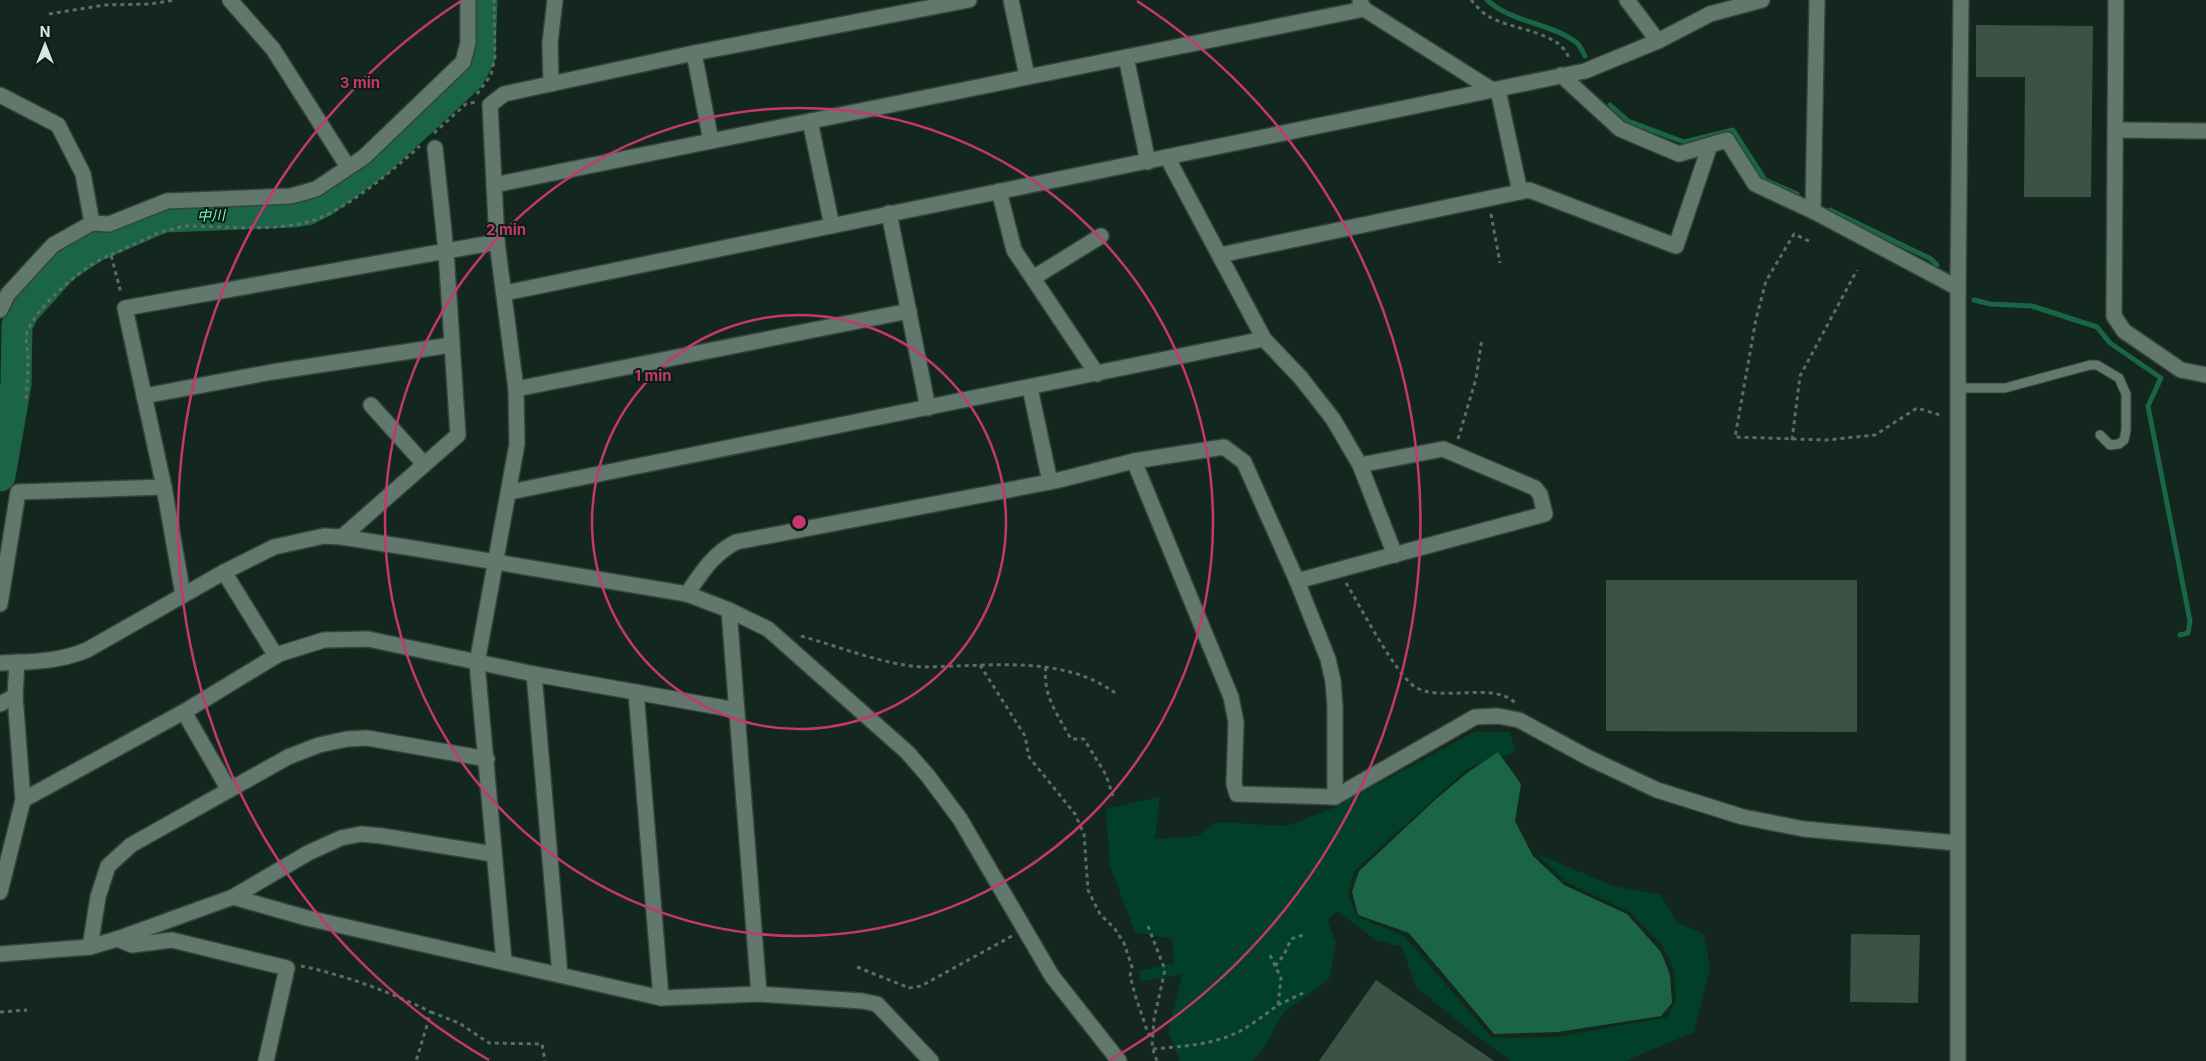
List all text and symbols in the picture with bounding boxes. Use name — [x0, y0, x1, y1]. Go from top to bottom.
north arrow — [20, 20, 70, 70]
text: N — [40, 23, 50, 40]
text: 3 min — [340, 73, 380, 92]
water label: 中川 — [197, 206, 227, 224]
text: 2 min — [486, 220, 526, 239]
text: 1 min — [634, 366, 672, 385]
centre of rings — [790, 513, 808, 531]

